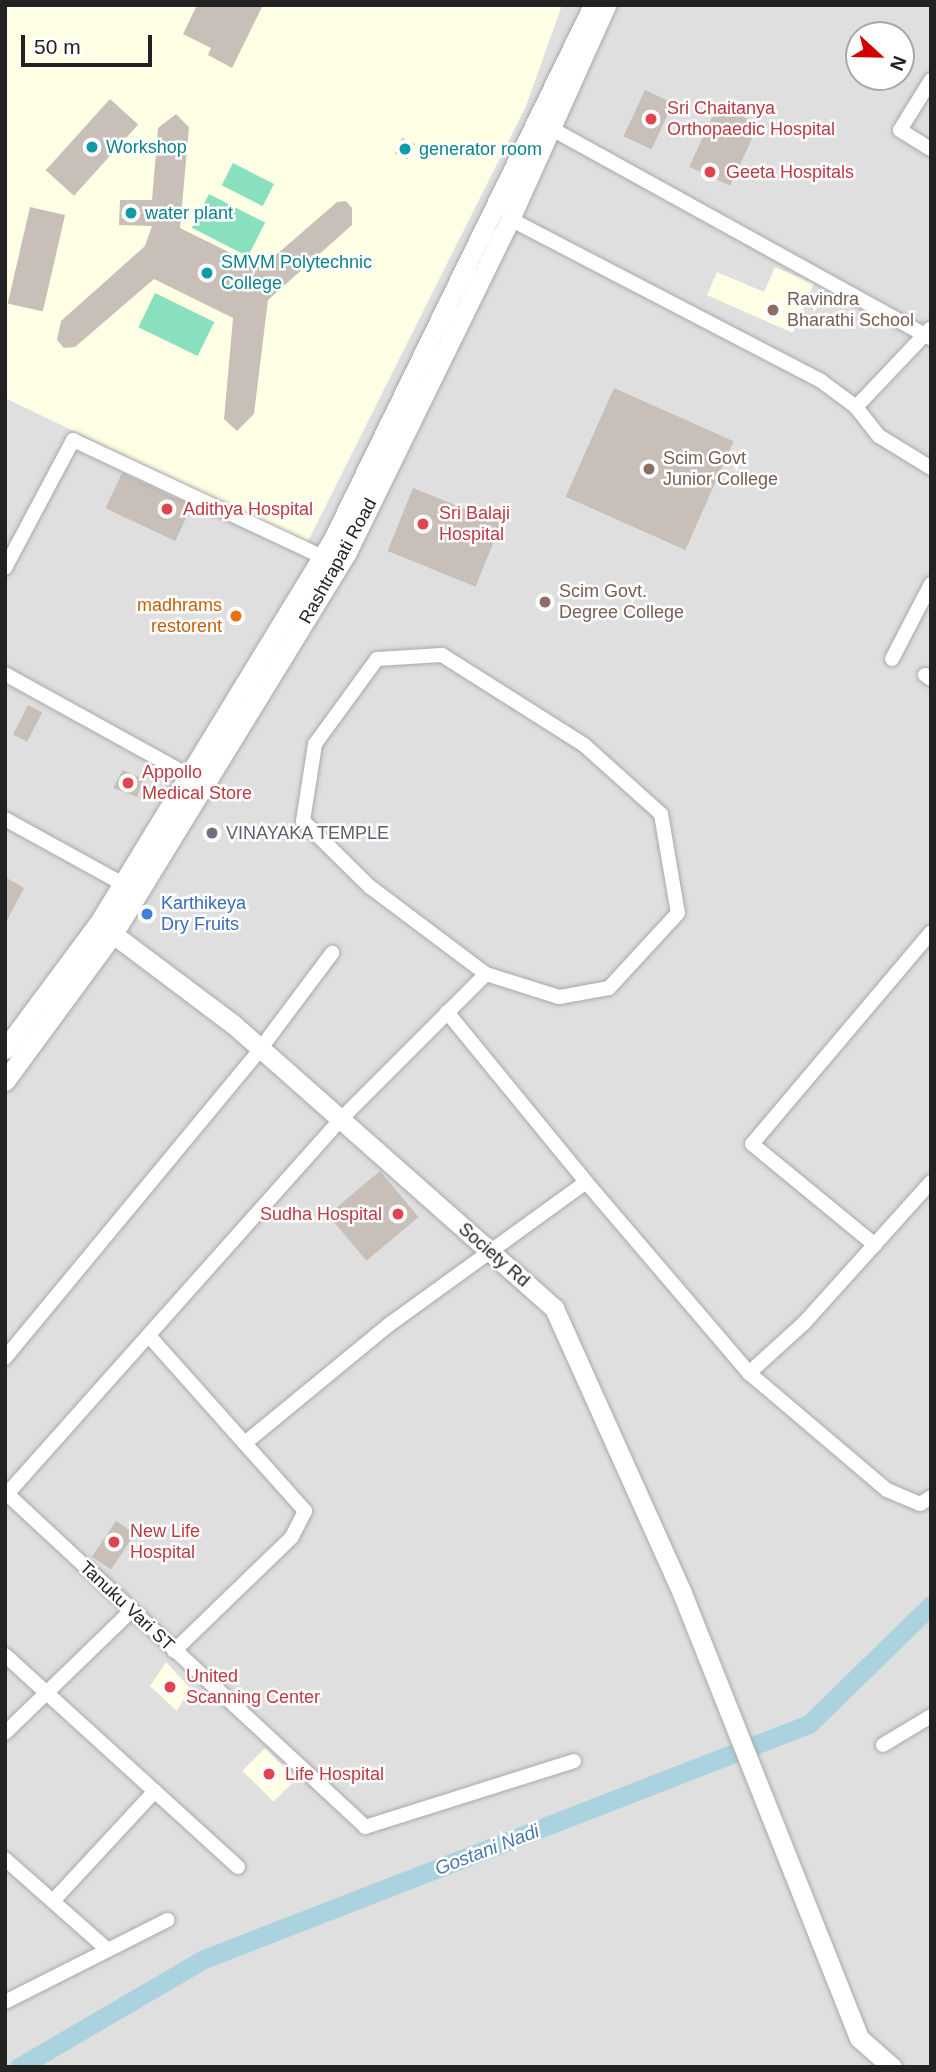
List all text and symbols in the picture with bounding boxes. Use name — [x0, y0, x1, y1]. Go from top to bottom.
scale bar — [24, 21, 156, 65]
north arrow — [845, 21, 915, 91]
text: 50 m — [34, 35, 81, 58]
text: N — [886, 53, 910, 74]
place label: Sri Chaitanya Orthopaedic Hospital — [667, 98, 835, 140]
marker: Sri Chaitanya Orthopaedic Hospital — [641, 109, 661, 129]
place label: Workshop — [106, 136, 187, 158]
place label: generator room — [419, 138, 542, 160]
marker: Workshop — [84, 139, 100, 155]
marker: generator room — [397, 141, 413, 157]
place label: Geeta Hospitals — [726, 161, 854, 183]
marker: Geeta Hospitals — [700, 162, 720, 182]
place label: water plant — [145, 202, 233, 224]
marker: water plant — [123, 205, 139, 221]
place label: SMVM Polytechnic College — [221, 252, 372, 294]
marker: SMVM Polytechnic College — [199, 265, 215, 281]
place label: Ravindra Bharathi School — [787, 289, 914, 332]
marker: Ravindra Bharathi School — [765, 302, 781, 318]
place label: Scim Govt Junior College — [663, 448, 778, 490]
marker: Scim Govt Junior College — [641, 461, 657, 477]
street label: Rashtrapati Road — [295, 495, 381, 627]
place label: Adithya Hospital — [183, 498, 313, 520]
marker: Adithya Hospital — [157, 499, 177, 519]
place label: Sri Balaji Hospital — [439, 503, 510, 546]
marker: Sri Balaji Hospital — [413, 514, 433, 534]
place label: Scim Govt. Degree College — [559, 581, 684, 624]
marker: Scim Govt. Degree College — [537, 594, 553, 610]
place label: madhrams restorent — [137, 595, 222, 638]
marker: madhrams restorent — [228, 608, 244, 624]
place label: Appollo Medical Store — [142, 762, 252, 804]
marker: Appollo Medical Store — [120, 775, 136, 791]
place label: VINAYAKA TEMPLE — [226, 822, 390, 844]
marker: VINAYAKA TEMPLE — [204, 825, 220, 841]
place label: Karthikeya Dry Fruits — [161, 893, 246, 936]
marker: Karthikeya Dry Fruits — [139, 906, 155, 922]
place label: Sudha Hospital — [260, 1203, 382, 1225]
marker: Sudha Hospital — [388, 1204, 408, 1224]
street label: Society Rd — [454, 1218, 534, 1292]
place label: New Life Hospital — [130, 1521, 200, 1564]
marker: New Life Hospital — [104, 1532, 124, 1552]
street label: Tanuku Vari ST — [75, 1557, 179, 1655]
place label: United Scanning Center — [186, 1666, 320, 1708]
marker: United Scanning Center — [160, 1677, 180, 1697]
place label: Life Hospital — [285, 1763, 384, 1785]
marker: Life Hospital — [259, 1764, 279, 1784]
water label: Gostani Nadi — [432, 1820, 542, 1880]

